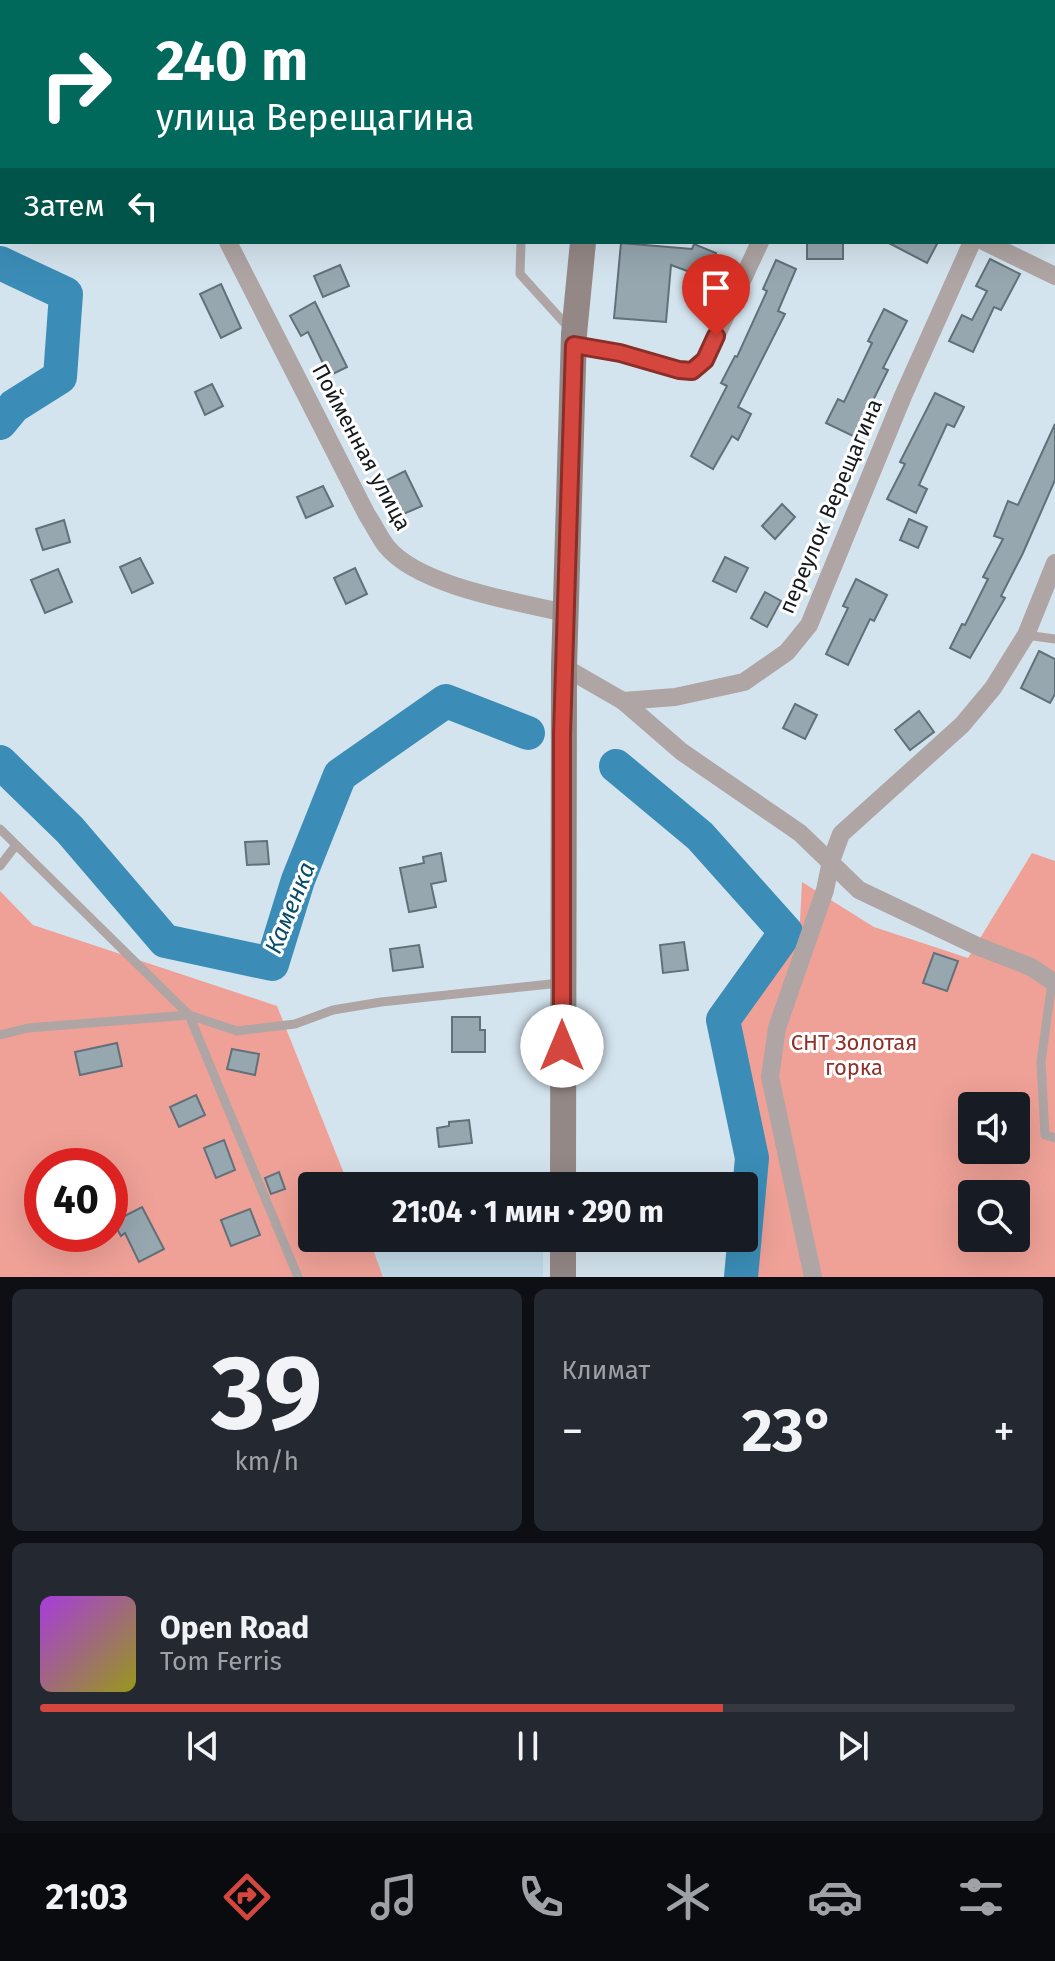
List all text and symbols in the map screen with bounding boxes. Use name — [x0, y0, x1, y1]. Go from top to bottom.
text: 240 m — [156, 28, 308, 95]
icon: right — [24, 32, 128, 136]
text: улица Верещагина — [156, 96, 475, 140]
icon: left — [121, 184, 165, 228]
text: Затем — [24, 188, 105, 224]
pin — [682, 254, 750, 336]
icon: arrive — [694, 266, 738, 310]
street label: Пойменная улица — [306, 359, 417, 535]
street label: переулок Верещагина — [773, 395, 888, 618]
water label: Каменка — [259, 858, 321, 958]
position arrow — [520, 1004, 604, 1088]
park label: СНТ Золотая горка — [791, 1029, 917, 1081]
map controls — [958, 1092, 1030, 1252]
button: sound — [958, 1092, 1030, 1164]
speed limit sign: 40 — [24, 1148, 128, 1252]
button: search — [958, 1180, 1030, 1252]
text: 21:04 · 1 мин · 290 m — [392, 1194, 664, 1230]
text: 39 — [211, 1331, 322, 1456]
text: Климат — [562, 1355, 650, 1386]
text: 23° — [742, 1395, 835, 1467]
text: − — [562, 1405, 584, 1458]
text: + — [993, 1405, 1015, 1458]
text: km/h — [235, 1446, 299, 1477]
text: Open Road — [160, 1610, 309, 1646]
text: Tom Ferris — [160, 1646, 282, 1677]
icon: previous — [181, 1724, 225, 1768]
icon: pause — [506, 1724, 550, 1768]
icon: next — [831, 1724, 875, 1768]
icon: directions — [219, 1869, 275, 1925]
icon: music — [366, 1869, 422, 1925]
icon: phone — [513, 1869, 569, 1925]
icon: climate — [660, 1869, 716, 1925]
icon: car — [807, 1869, 863, 1925]
icon: filters — [953, 1869, 1009, 1925]
text: 21:03 — [45, 1875, 128, 1919]

